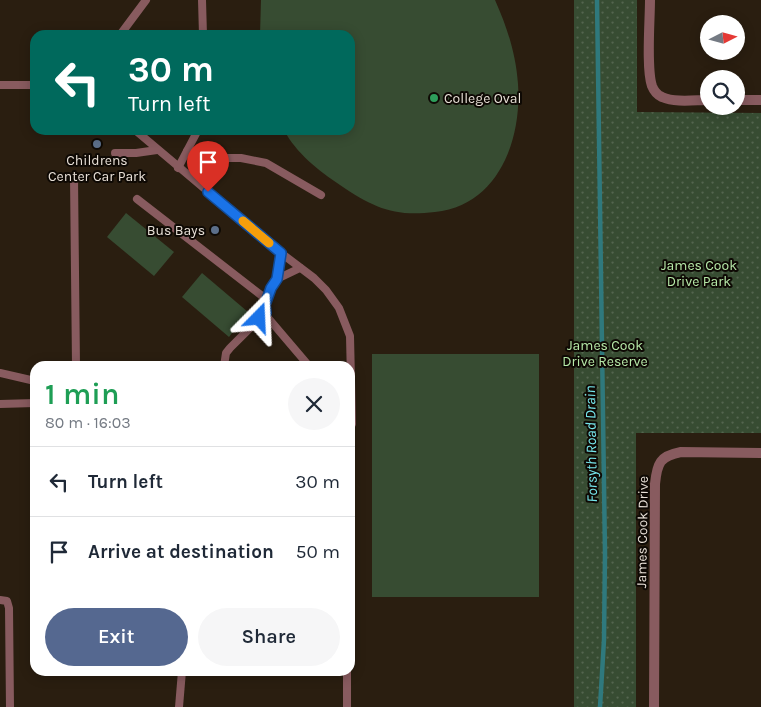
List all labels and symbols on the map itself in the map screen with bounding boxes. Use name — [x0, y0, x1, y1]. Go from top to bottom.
north arrow — [700, 15, 745, 60]
place label: College Oval — [444, 90, 521, 107]
marker: College Oval — [428, 92, 440, 104]
marker: Childrens Center Car Park — [91, 138, 103, 150]
pin — [187, 141, 229, 192]
place label: Childrens Center Car Park — [48, 152, 146, 185]
place label: Bus Bays — [147, 222, 205, 239]
marker: Bus Bays — [209, 224, 221, 236]
park label: James Cook Drive Park — [661, 257, 737, 290]
position arrow — [232, 291, 284, 343]
park label: James Cook Drive Reserve — [562, 337, 648, 370]
water label: Forsyth Road Drain — [581, 385, 601, 503]
street label: James Cook Drive — [633, 476, 652, 588]

